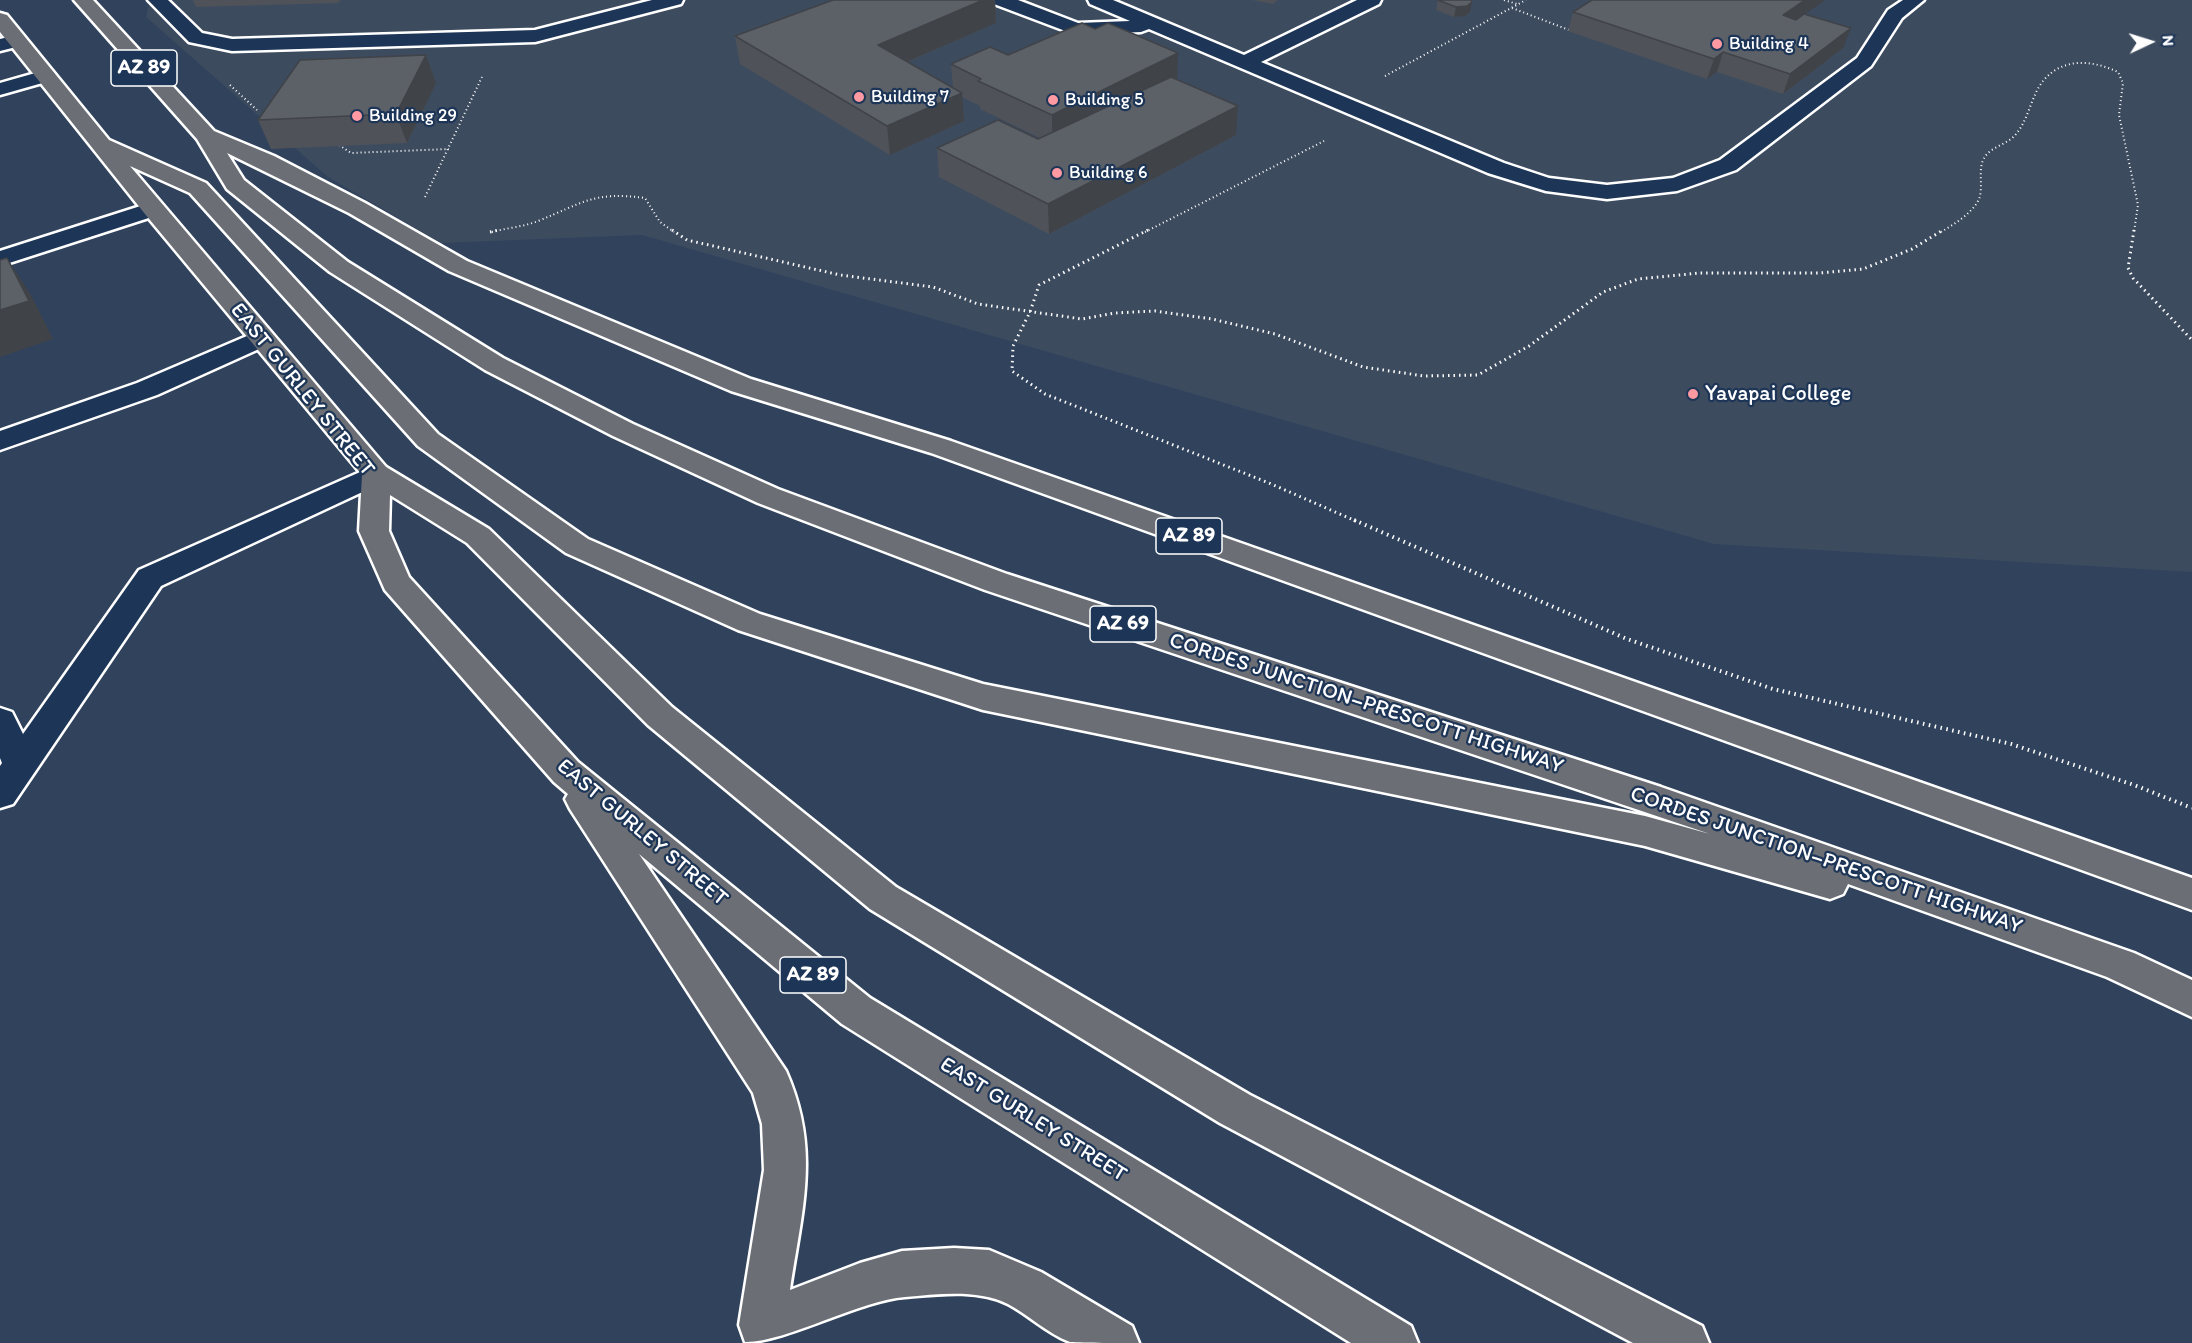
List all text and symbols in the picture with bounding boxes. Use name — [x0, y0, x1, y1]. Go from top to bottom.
north arrow — [2120, 12, 2180, 72]
place label: Building 4 — [1729, 33, 1809, 55]
text: N — [2159, 35, 2178, 47]
marker: Building 4 — [1710, 37, 1724, 51]
road number: AZ 89 — [111, 50, 177, 86]
place label: Building 7 — [871, 86, 949, 108]
place label: Building 5 — [1065, 89, 1143, 111]
marker: Building 7 — [852, 90, 866, 104]
marker: Building 5 — [1046, 93, 1060, 107]
place label: Building 29 — [369, 105, 457, 127]
marker: Building 29 — [350, 109, 364, 123]
place label: Building 6 — [1069, 162, 1147, 184]
marker: Building 6 — [1050, 166, 1064, 180]
street label: EAST GURLEY STREET — [224, 298, 380, 482]
place label: Yavapai College — [1705, 381, 1851, 407]
marker: Yavapai College — [1686, 387, 1700, 401]
road number: AZ 89 — [1156, 518, 1222, 554]
road number: AZ 69 — [1090, 606, 1156, 642]
street label: CORDES JUNCTION–PRESCOTT HIGHWAY — [1166, 628, 1566, 780]
street label: EAST GURLEY STREET — [551, 754, 733, 912]
street label: CORDES JUNCTION–PRESCOTT HIGHWAY — [1626, 781, 2026, 941]
road number: AZ 89 — [780, 957, 846, 993]
street label: EAST GURLEY STREET — [935, 1052, 1131, 1188]

